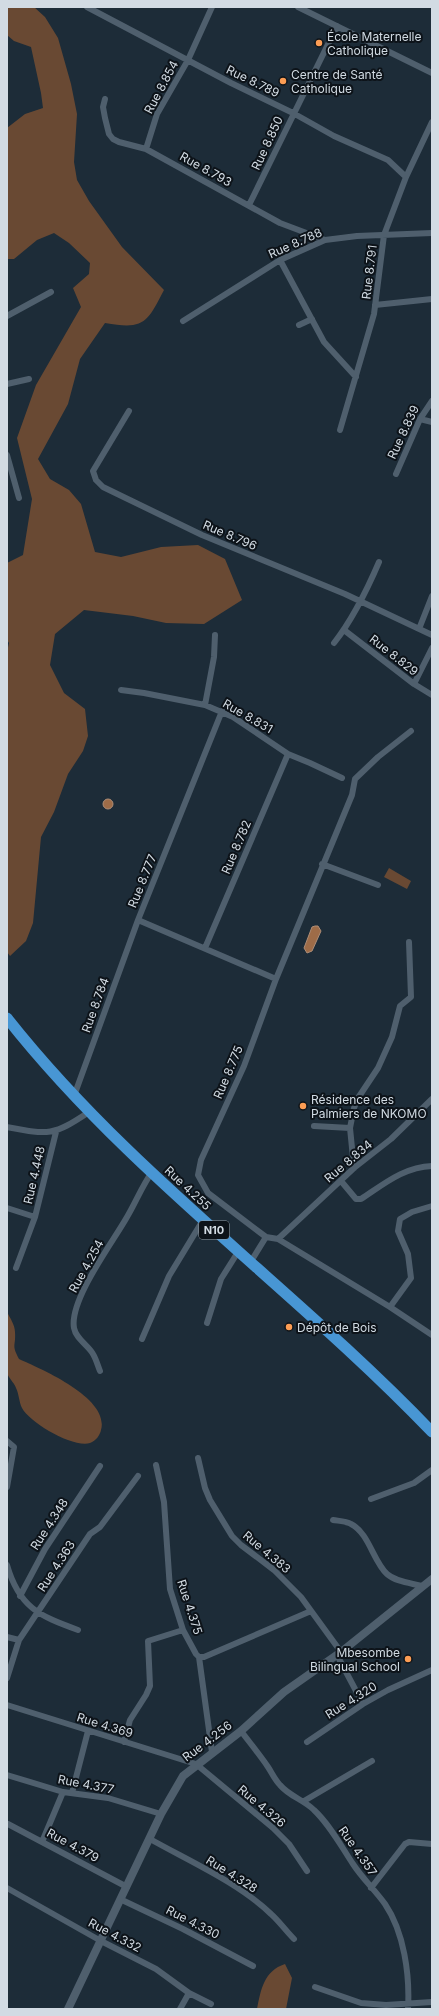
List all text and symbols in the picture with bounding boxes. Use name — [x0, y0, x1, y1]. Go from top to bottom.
place label: École Maternelle Catholique — [327, 29, 422, 58]
marker: École Maternelle Catholique — [314, 38, 324, 48]
street label: Rue 8.854 — [141, 58, 181, 116]
street label: Rue 8.789 — [224, 62, 282, 100]
place label: Centre de Santé Catholique — [291, 67, 383, 96]
marker: Centre de Santé Catholique — [278, 76, 288, 86]
street label: Rue 8.850 — [248, 114, 286, 172]
street label: Rue 8.793 — [177, 149, 235, 189]
street label: Rue 8.788 — [266, 225, 324, 261]
street label: Rue 8.791 — [358, 244, 380, 300]
street label: Rue 8.839 — [384, 403, 422, 461]
street label: Rue 8.796 — [201, 517, 259, 553]
street label: Rue 8.829 — [367, 631, 421, 679]
street label: Rue 8.831 — [220, 696, 276, 736]
street label: Rue 8.782 — [218, 818, 254, 876]
street label: Rue 8.777 — [124, 852, 160, 910]
street label: Rue 8.784 — [78, 975, 112, 1035]
street label: Rue 8.775 — [210, 1043, 246, 1101]
place label: Résidence des Palmiers de NKOMO — [311, 1092, 427, 1121]
marker: Résidence des Palmiers de NKOMO — [298, 1101, 308, 1111]
street label: Rue 8.834 — [321, 1136, 375, 1185]
street label: Rue 4.448 — [20, 1145, 48, 1205]
street label: Rue 4.255 — [162, 1163, 214, 1213]
road number: N10 — [199, 1221, 229, 1239]
street label: Rue 4.254 — [65, 1237, 107, 1295]
place label: Dépôt de Bois — [297, 1320, 377, 1335]
marker: Dépôt de Bois — [284, 1322, 294, 1332]
street label: Rue 4.348 — [27, 1495, 71, 1553]
street label: Rue 4.383 — [240, 1528, 294, 1576]
street label: Rue 4.363 — [34, 1538, 78, 1594]
street label: Rue 4.375 — [174, 1578, 206, 1636]
place label: Mbesombe Bilingual School — [310, 1645, 400, 1674]
marker: Mbesombe Bilingual School — [403, 1654, 413, 1664]
street label: Rue 4.320 — [322, 1678, 380, 1722]
street label: Rue 4.369 — [75, 1709, 135, 1741]
street label: Rue 4.256 — [179, 1718, 235, 1764]
street label: Rue 4.377 — [57, 1771, 116, 1797]
street label: Rue 4.326 — [235, 1782, 289, 1830]
street label: Rue 4.357 — [335, 1823, 381, 1879]
street label: Rue 4.379 — [44, 1825, 102, 1865]
street label: Rue 4.328 — [204, 1852, 260, 1896]
street label: Rue 4.330 — [164, 1902, 222, 1942]
street label: Rue 4.332 — [86, 1915, 144, 1955]

